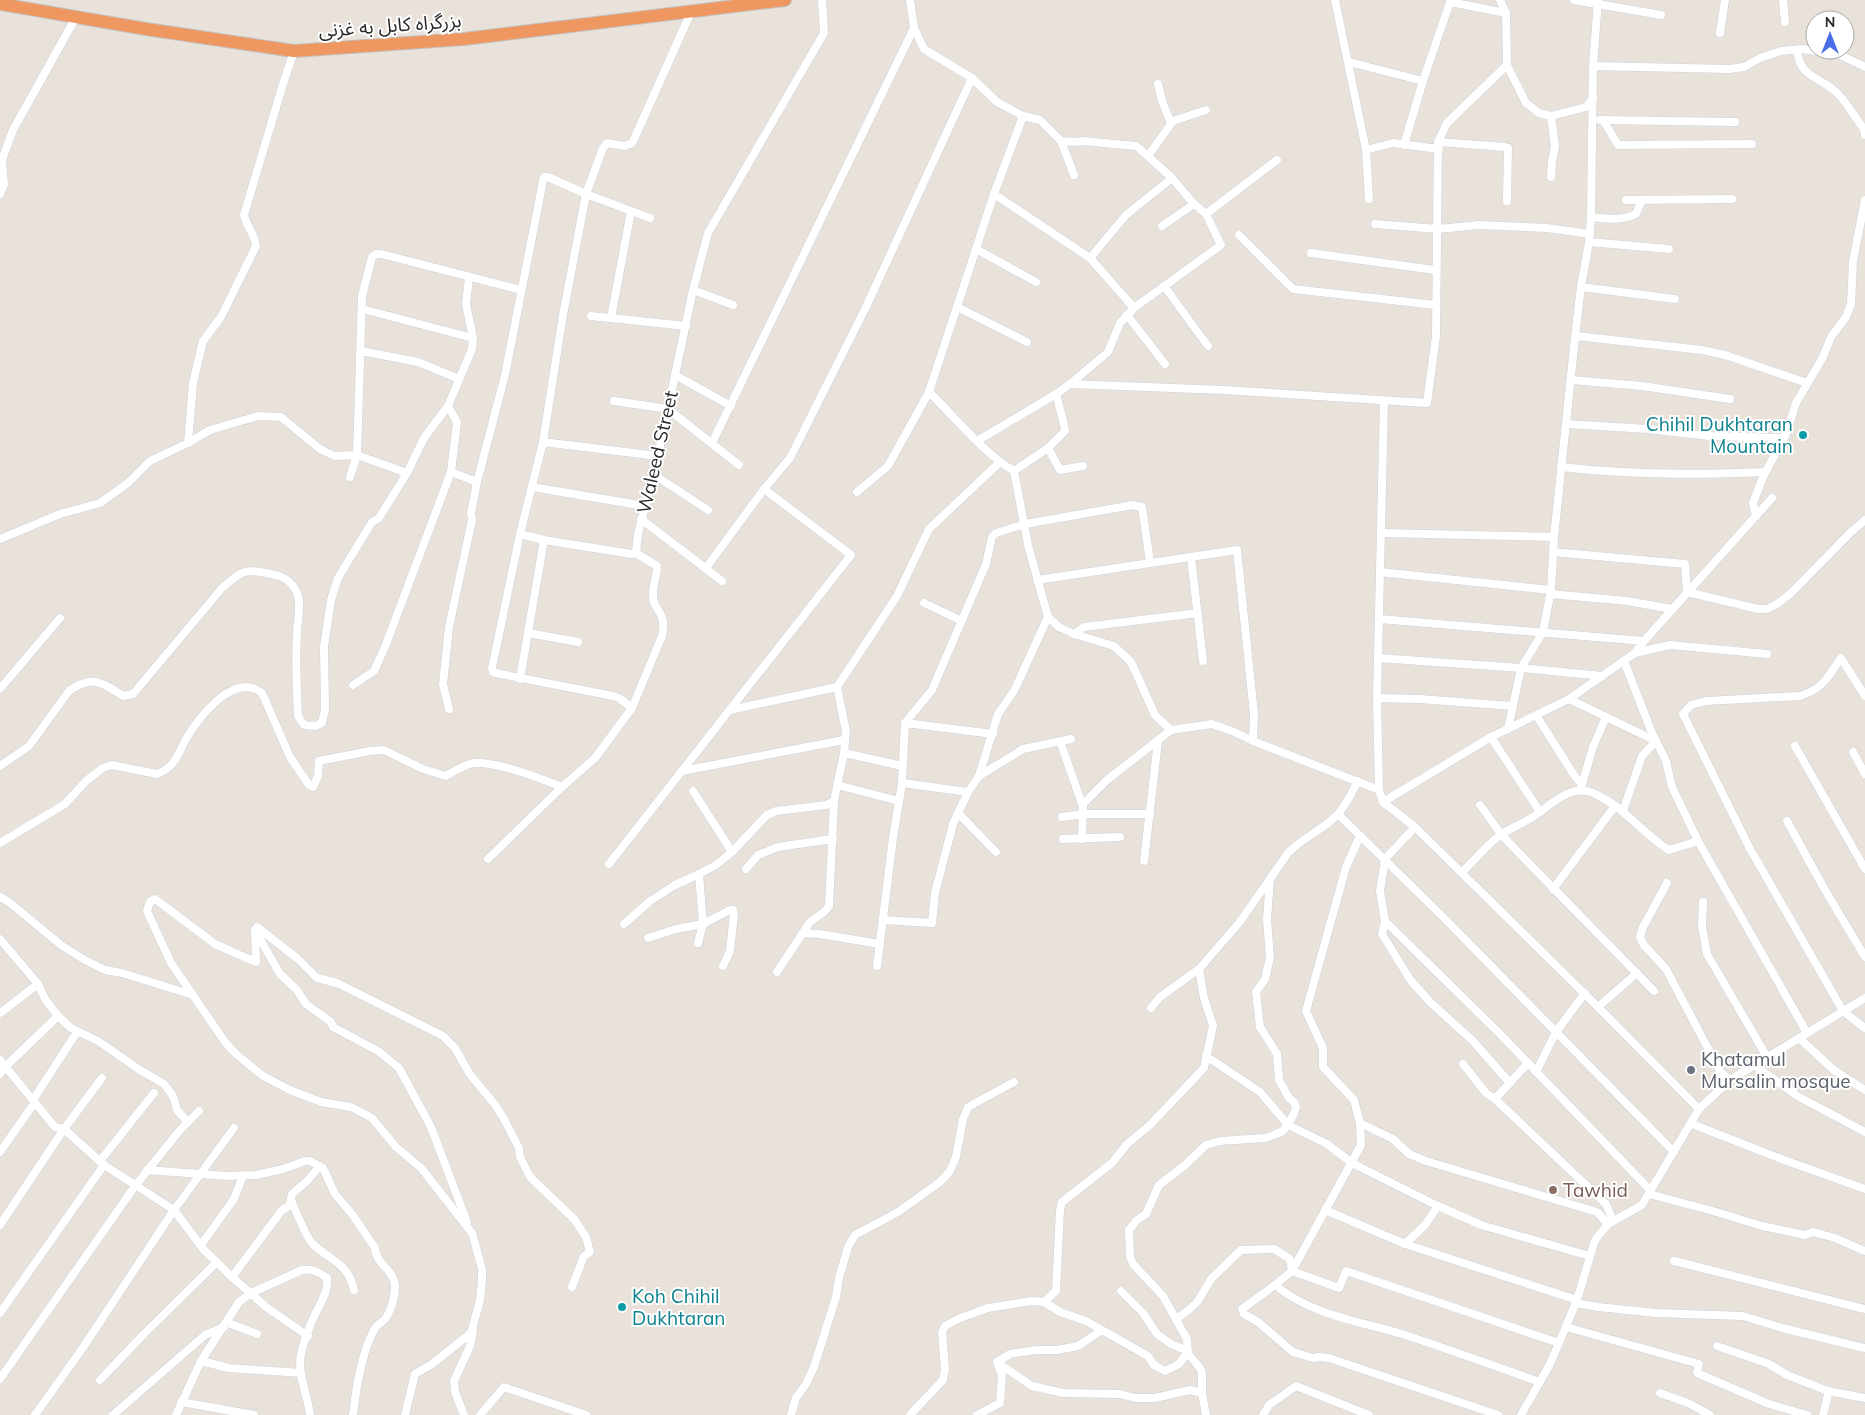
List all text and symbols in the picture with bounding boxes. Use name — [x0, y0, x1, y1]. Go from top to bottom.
street label: بزرگراه کابل به غزنی — [318, 8, 462, 42]
north arrow — [1805, 10, 1855, 60]
text: N — [1825, 13, 1835, 31]
street label: Waleed Street — [631, 388, 683, 516]
place label: Chihil Dukhtaran Mountain — [1646, 412, 1793, 458]
marker: Chihil Dukhtaran Mountain — [1797, 429, 1809, 441]
place label: Khatamul Mursalin mosque — [1701, 1047, 1851, 1093]
marker: Khatamul Mursalin mosque — [1685, 1064, 1697, 1076]
place label: Tawhid — [1563, 1178, 1628, 1202]
marker: Tawhid — [1547, 1184, 1559, 1196]
place label: Koh Chihil Dukhtaran — [632, 1284, 725, 1330]
marker: Koh Chihil Dukhtaran — [616, 1301, 628, 1313]

